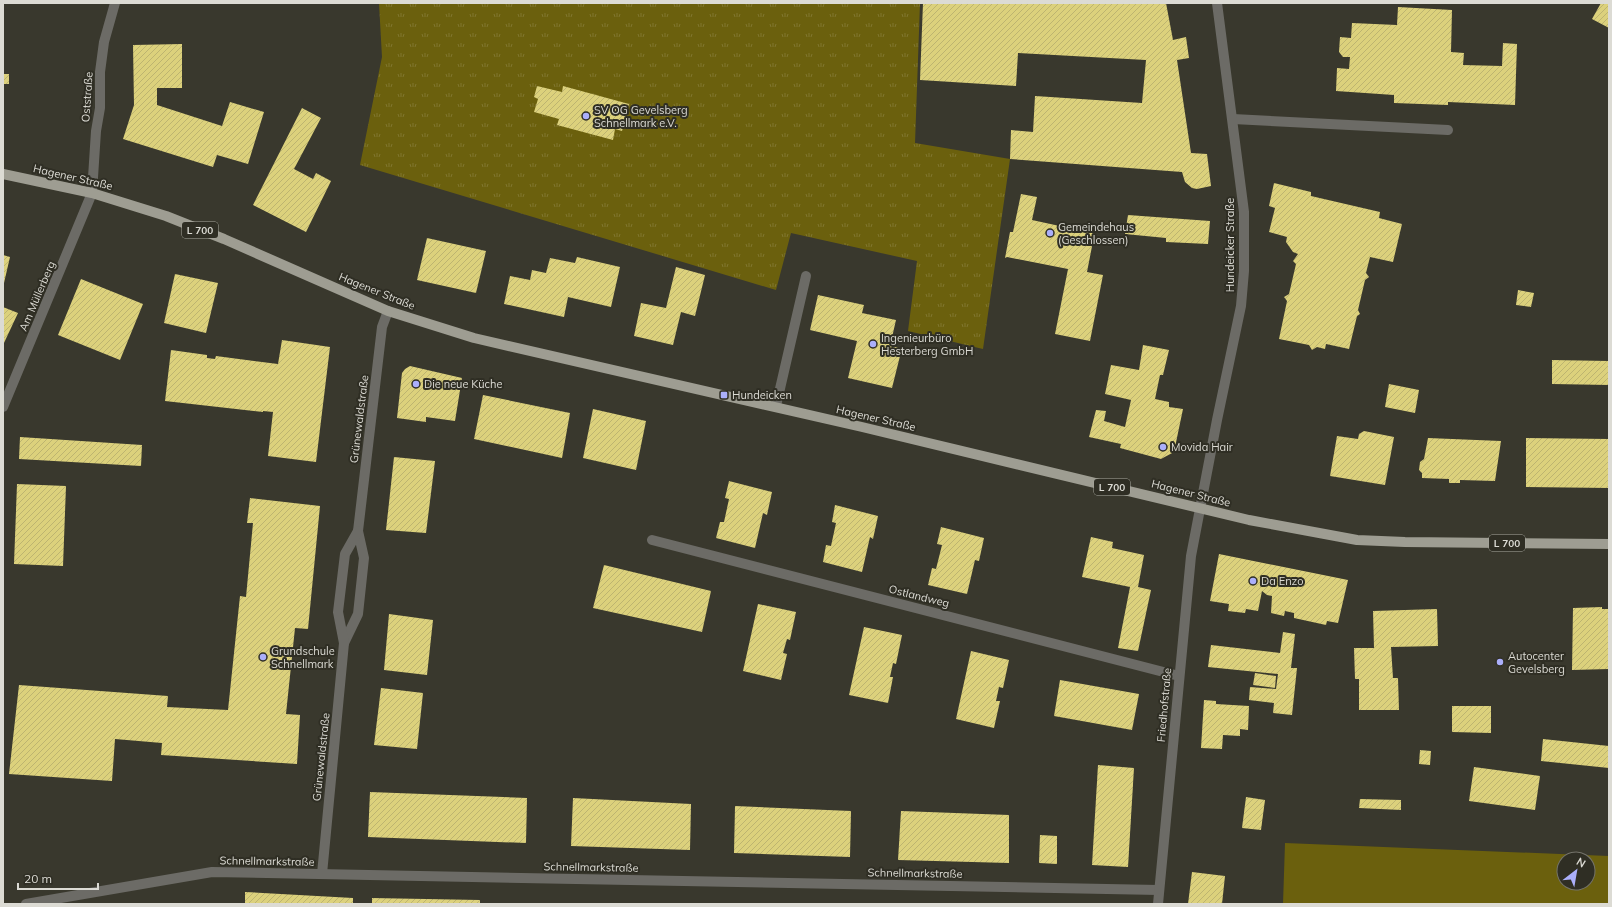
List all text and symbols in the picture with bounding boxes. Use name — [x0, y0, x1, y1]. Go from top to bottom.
street label: Oststraße — [78, 71, 96, 123]
place label: SV OG Gevelsberg Schnellmark e.V. — [594, 103, 688, 130]
marker: SV OG Gevelsberg Schnellmark e.V. — [581, 111, 591, 121]
street label: Hagener Straße — [32, 161, 114, 193]
street label: Hundeicker Straße — [1223, 198, 1237, 292]
place label: Gemeindehaus (Geschlossen) — [1058, 220, 1134, 247]
road number: L 700 — [182, 222, 218, 238]
marker: Gemeindehaus (Geschlossen) — [1045, 228, 1055, 238]
street label: Am Müllerberg — [16, 259, 58, 333]
street label: Hagener Straße — [337, 269, 417, 313]
place label: Ingenieurbüro Hesterberg GmbH — [881, 331, 973, 358]
marker: Ingenieurbüro Hesterberg GmbH — [868, 339, 878, 349]
street label: Grünewaldstraße — [347, 374, 371, 464]
place label: Die neue Küche — [424, 377, 502, 391]
marker: Die neue Küche — [411, 379, 421, 389]
place label: Hundeicken — [732, 388, 792, 402]
marker: Hundeicken — [719, 390, 729, 400]
street label: Hagener Straße — [835, 402, 917, 434]
place label: Movida Hair — [1171, 440, 1233, 454]
marker: Movida Hair — [1158, 442, 1168, 452]
street label: Hagener Straße — [1150, 476, 1232, 510]
road number: L 700 — [1094, 479, 1130, 495]
road number: L 700 — [1489, 535, 1525, 551]
place label: Da Enzo — [1261, 574, 1303, 588]
marker: Da Enzo — [1248, 576, 1258, 586]
street label: Ostlandweg — [887, 582, 951, 610]
place label: Grundschule Schnellmark — [271, 644, 335, 671]
place label: Autocenter Gevelsberg — [1508, 649, 1565, 676]
marker: Grundschule Schnellmark — [258, 652, 268, 662]
marker: Autocenter Gevelsberg — [1495, 657, 1505, 667]
street label: Friedhofstraße — [1154, 667, 1174, 743]
street label: Grünewaldstraße — [309, 712, 333, 802]
north arrow — [1556, 851, 1596, 891]
street label: Schnellmarkstraße — [219, 853, 315, 869]
text: N — [1574, 854, 1588, 871]
street label: Schnellmarkstraße — [543, 859, 639, 875]
scale bar — [18, 865, 98, 891]
street label: Schnellmarkstraße — [867, 865, 963, 881]
text: 20 m — [24, 871, 52, 886]

